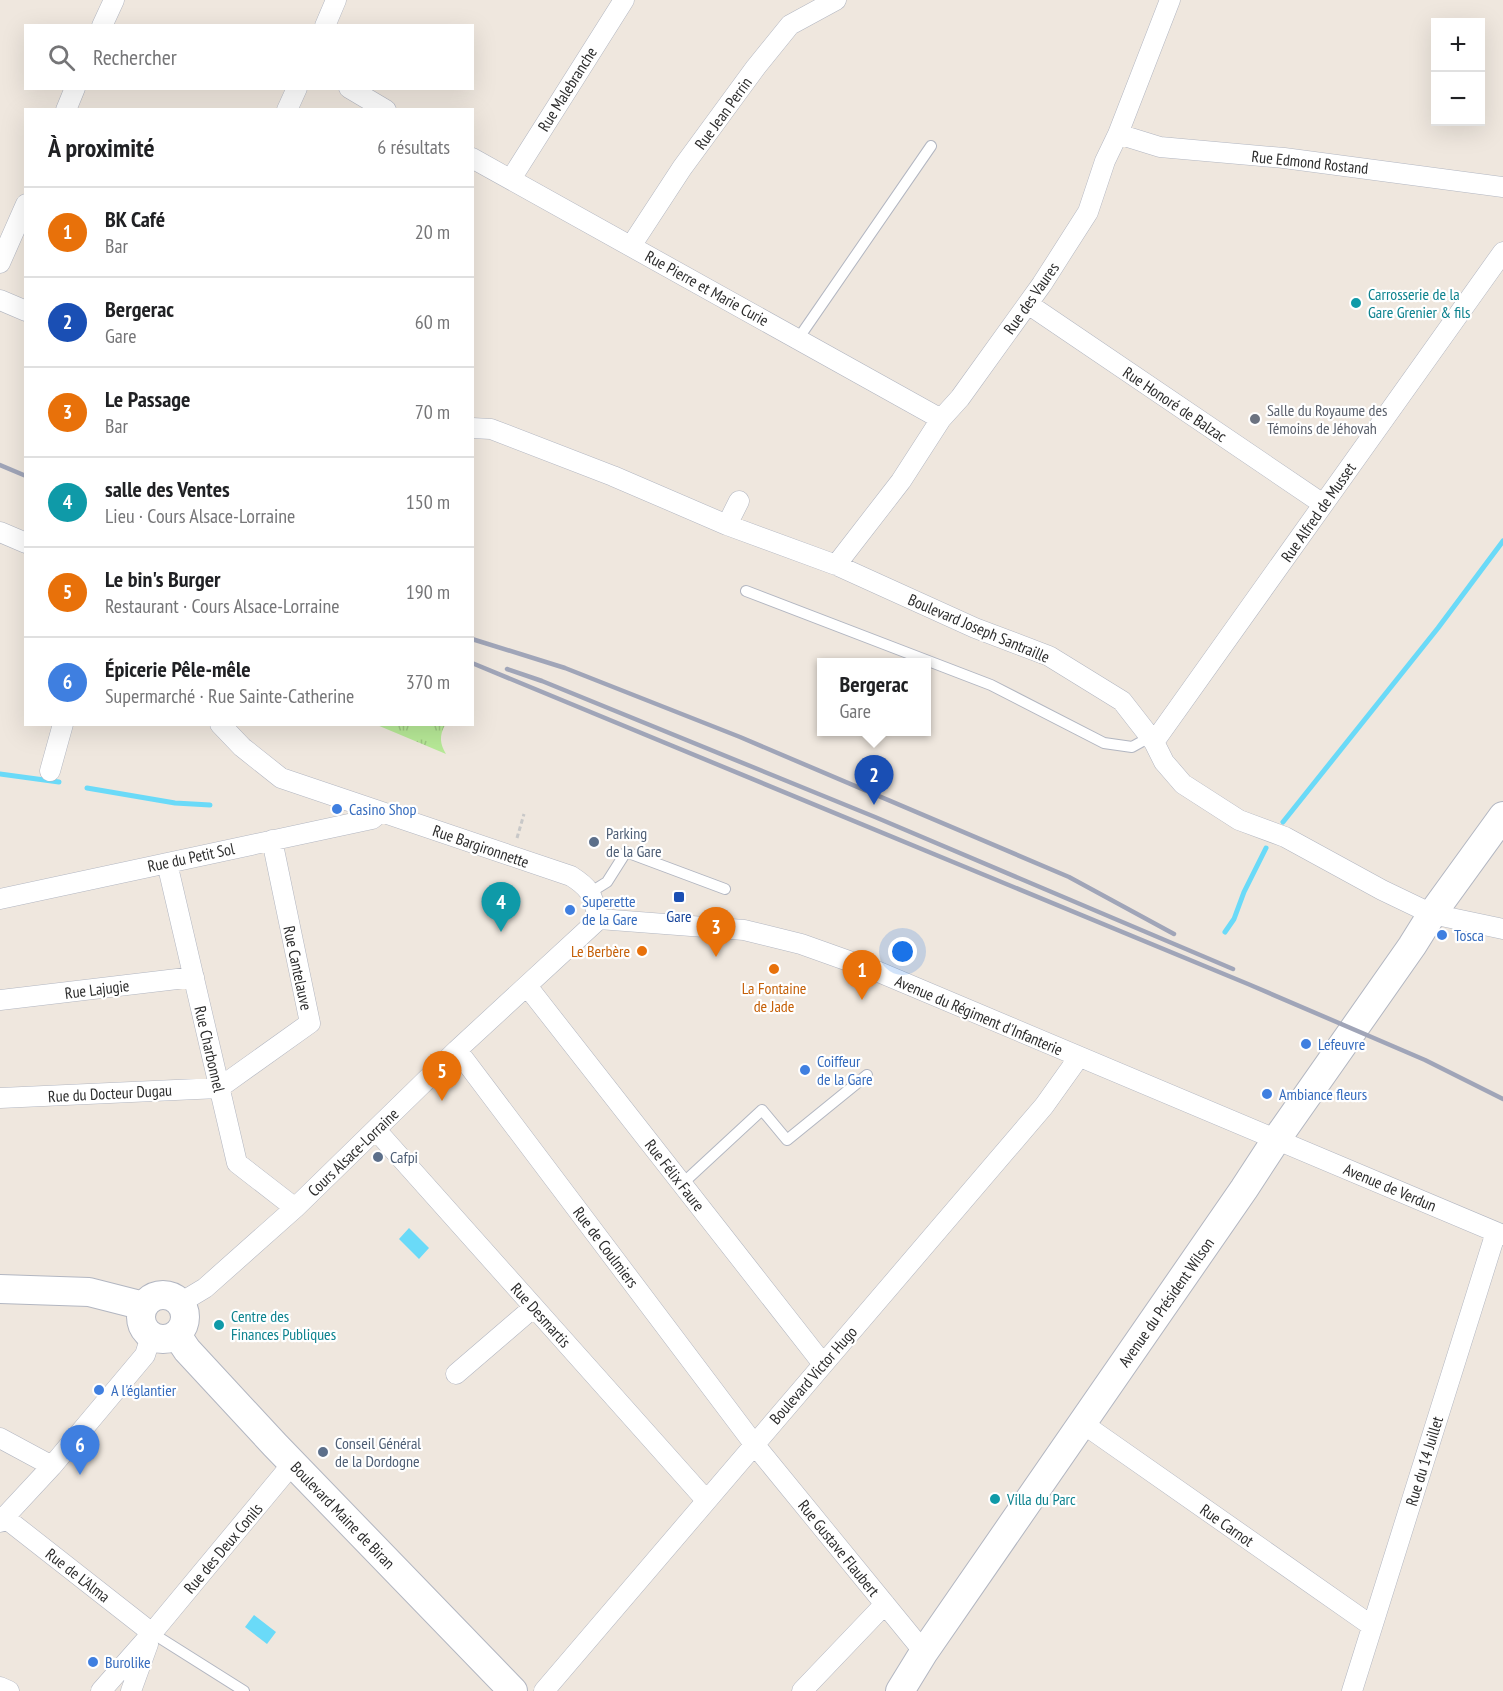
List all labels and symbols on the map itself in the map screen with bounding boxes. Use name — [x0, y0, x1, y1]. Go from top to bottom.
street label: Rue Malebranche — [533, 43, 601, 135]
street label: Rue Jean Perrin — [690, 73, 756, 153]
street label: Rue Edmond Rostand — [1251, 146, 1369, 178]
street label: Rue Pierre et Marie Curie — [642, 246, 772, 330]
street label: Rue des Vaures — [999, 258, 1063, 338]
place label: Carrosserie de la Gare Grenier & fils — [1368, 284, 1470, 322]
marker: Carrosserie de la Gare Grenier & fils — [1349, 296, 1363, 310]
street label: Rue Honoré de Balzac — [1119, 362, 1231, 446]
place label: Salle du Royaume des Témoins de Jéhovah — [1267, 400, 1388, 438]
marker: Salle du Royaume des Témoins de Jéhovah — [1248, 412, 1262, 426]
street label: Rue Alfred de Musset — [1276, 458, 1360, 566]
street label: Boulevard Joseph Santraille — [905, 589, 1053, 667]
pin: 2 — [854, 756, 894, 805]
place label: Casino Shop — [349, 799, 417, 819]
marker: Casino Shop — [330, 802, 344, 816]
street label: Rue Bargironnette — [430, 820, 532, 872]
place label: Parking de la Gare — [606, 823, 662, 861]
marker: Parking de la Gare — [587, 835, 601, 849]
street label: Rue du Petit Sol — [146, 838, 237, 876]
pin: 4 — [482, 882, 520, 932]
marker: Gare — [672, 890, 686, 904]
place label: Superette de la Gare — [582, 891, 638, 929]
marker: Superette de la Gare — [563, 903, 577, 917]
place label: Gare — [666, 906, 692, 926]
pin: 3 — [696, 908, 736, 957]
street label: Rue Cantelauve — [279, 924, 317, 1012]
place label: Tosca — [1454, 925, 1484, 945]
marker: Tosca — [1435, 928, 1449, 942]
your location — [888, 937, 917, 966]
place label: Le Berbère — [571, 941, 630, 961]
marker: Le Berbère — [635, 944, 649, 958]
pin: 1 — [842, 950, 882, 1000]
marker: La Fontaine de Jade — [767, 962, 781, 976]
street label: Avenue du Régiment d'Infanterie — [892, 971, 1066, 1059]
street label: Rue Lajugie — [64, 975, 130, 1003]
place label: La Fontaine de Jade — [742, 978, 806, 1016]
street label: Rue Charbonnel — [190, 1004, 230, 1094]
place label: Lefeuvre — [1318, 1034, 1365, 1054]
marker: Lefeuvre — [1299, 1037, 1313, 1051]
place label: Coiffeur de la Gare — [817, 1051, 873, 1089]
pin: 5 — [422, 1052, 462, 1101]
marker: Coiffeur de la Gare — [798, 1063, 812, 1077]
street label: Rue du Docteur Dugau — [48, 1080, 173, 1106]
place label: Ambiance fleurs — [1279, 1084, 1367, 1104]
marker: Ambiance fleurs — [1260, 1087, 1274, 1101]
street label: Cours Alsace-Lorraine — [303, 1104, 403, 1200]
street label: Rue Félix Faure — [641, 1135, 709, 1215]
place label: Cafpi — [390, 1147, 418, 1167]
marker: Cafpi — [371, 1150, 385, 1164]
street label: Avenue de Verdun — [1341, 1158, 1439, 1216]
street label: Rue de Coulmiers — [569, 1203, 643, 1291]
street label: Avenue du Président Wilson — [1114, 1234, 1218, 1370]
street label: Rue Desmartis — [507, 1279, 575, 1351]
place label: Centre des Finances Publiques — [231, 1306, 336, 1344]
marker: Centre des Finances Publiques — [212, 1318, 226, 1332]
street label: Boulevard Victor Hugo — [765, 1322, 861, 1428]
place label: A l'églantier — [111, 1380, 177, 1400]
marker: A l'églantier — [92, 1383, 106, 1397]
street label: Rue du 14 Juillet — [1401, 1413, 1447, 1508]
pin: 6 — [60, 1426, 100, 1475]
place label: Conseil Général de la Dordogne — [335, 1433, 421, 1471]
marker: Conseil Général de la Dordogne — [316, 1445, 330, 1459]
street label: Boulevard Maine de Biran — [287, 1457, 399, 1573]
place label: Villa du Parc — [1006, 1489, 1076, 1509]
marker: Villa du Parc — [988, 1492, 1002, 1506]
street label: Rue Gustave Flaubert — [794, 1496, 884, 1601]
street label: Rue des Deux Conils — [179, 1499, 267, 1597]
street label: Rue Carnot — [1196, 1499, 1258, 1551]
street label: Rue de L'Alma — [42, 1544, 114, 1606]
place label: Burolike — [105, 1652, 151, 1672]
marker: Burolike — [86, 1655, 100, 1669]

